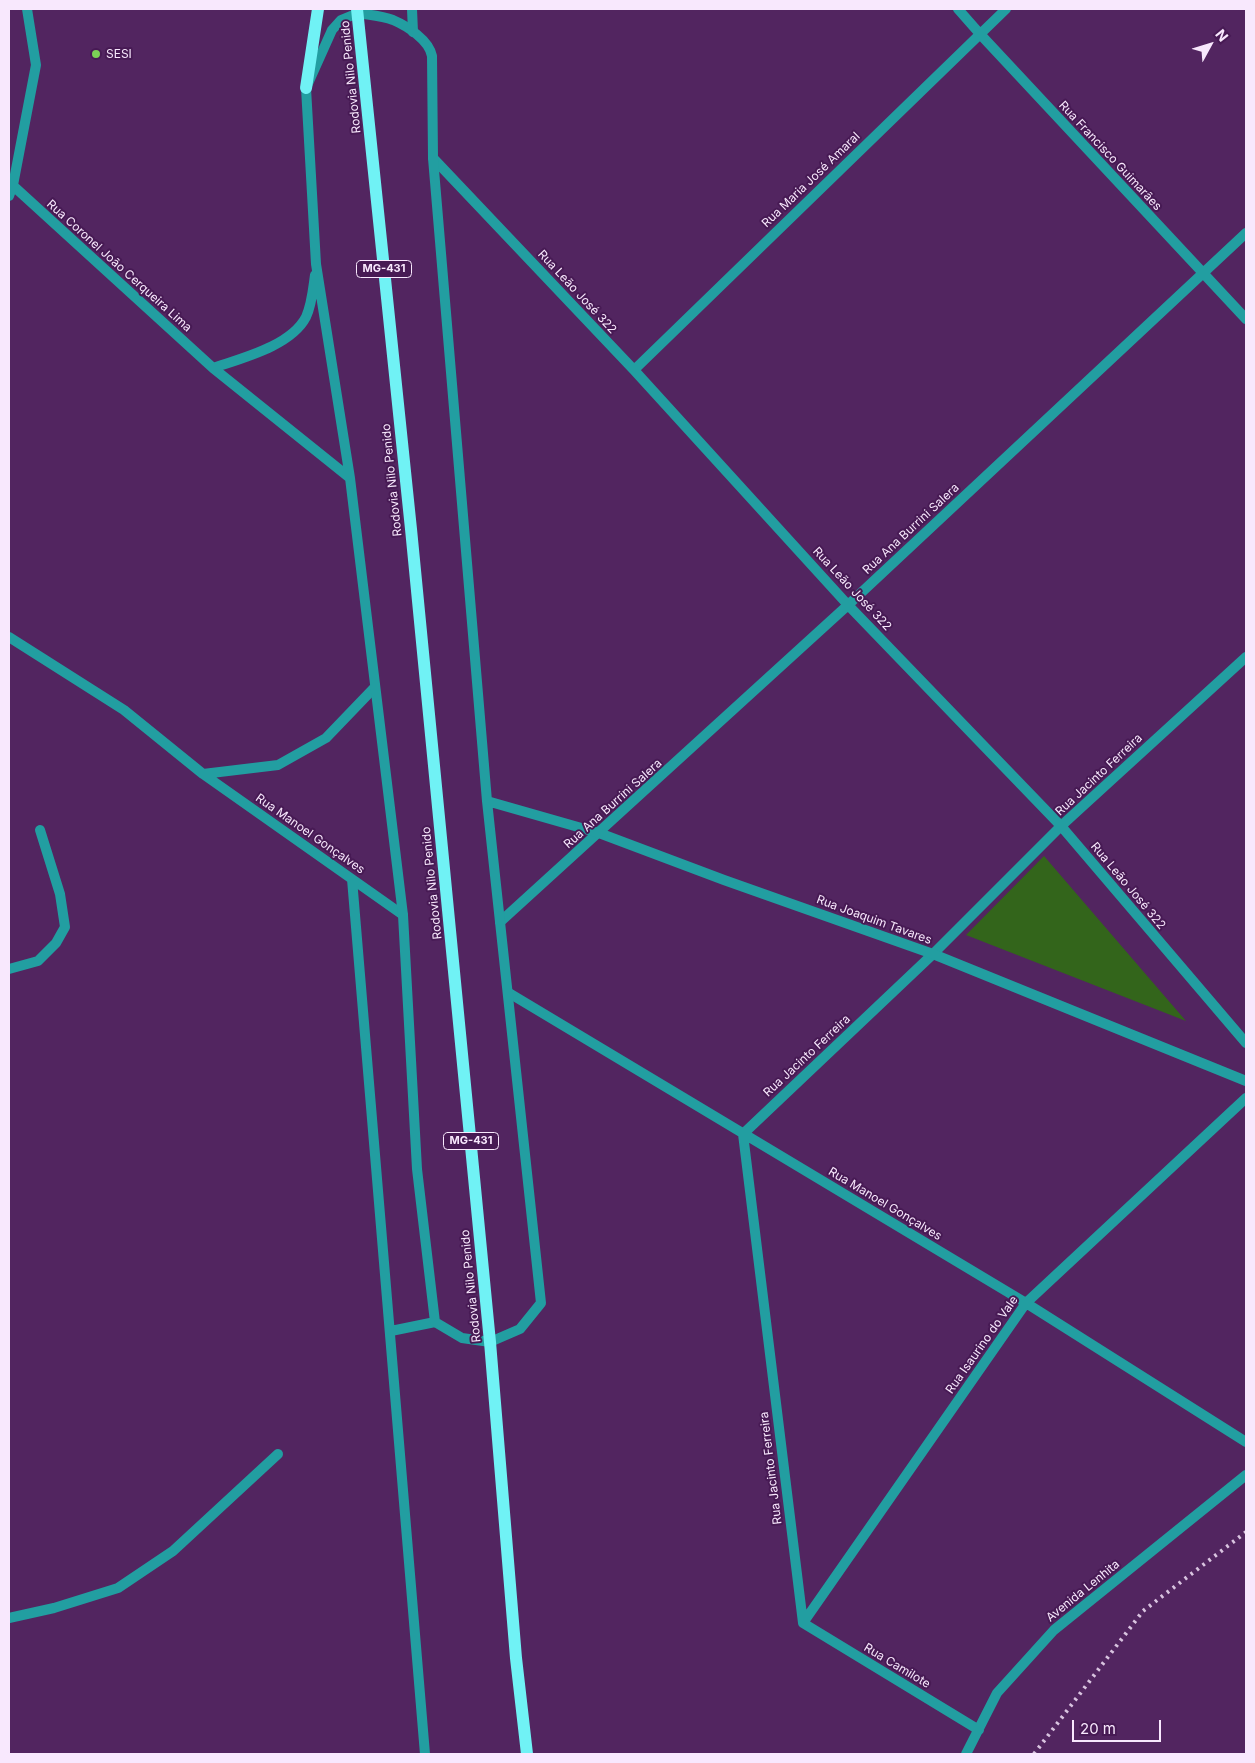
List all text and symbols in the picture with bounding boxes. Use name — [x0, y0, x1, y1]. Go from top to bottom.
street label: Rodovia Nilo Penido — [338, 20, 364, 134]
north arrow — [1185, 20, 1235, 70]
text: N — [1212, 26, 1232, 45]
place label: SESI — [106, 47, 132, 61]
marker: SESI — [90, 48, 102, 60]
street label: Rua Francisco Guimarães — [1056, 98, 1164, 214]
street label: Rua Maria José Amaral — [759, 129, 863, 231]
street label: Rua Coronel João Cerqueira Lima — [43, 197, 195, 335]
street label: Rua Leão José 322 — [535, 247, 619, 337]
road number: MG-431 — [356, 260, 412, 278]
street label: Rodovia Nilo Penido — [379, 423, 405, 537]
street label: Rua Ana Burrini Salera — [860, 481, 962, 577]
street label: Rua Leão José 322 — [810, 544, 894, 634]
street label: Rua Jacinto Ferreira — [1053, 731, 1145, 819]
street label: Rua Ana Burrini Salera — [561, 756, 665, 852]
street label: Rua Manoel Gonçalves — [253, 791, 367, 877]
street label: Rodovia Nilo Penido — [419, 826, 445, 940]
street label: Rua Leão José 322 — [1087, 840, 1169, 932]
street label: Rua Joaquim Tavares — [814, 892, 934, 948]
street label: Rua Jacinto Ferreira — [761, 1012, 853, 1100]
road number: MG-431 — [444, 1132, 498, 1150]
street label: Rua Manoel Gonçalves — [826, 1164, 944, 1244]
street label: Rodovia Nilo Penido — [458, 1229, 484, 1343]
street label: Rua Isaurino do Vale — [943, 1293, 1021, 1397]
street label: Rua Jacinto Ferreira — [757, 1411, 785, 1525]
street label: Avenida Lenhita — [1043, 1557, 1123, 1625]
street label: Rua Camilote — [861, 1641, 933, 1691]
scale bar — [1075, 1710, 1164, 1742]
text: 20 m — [1080, 1719, 1116, 1738]

